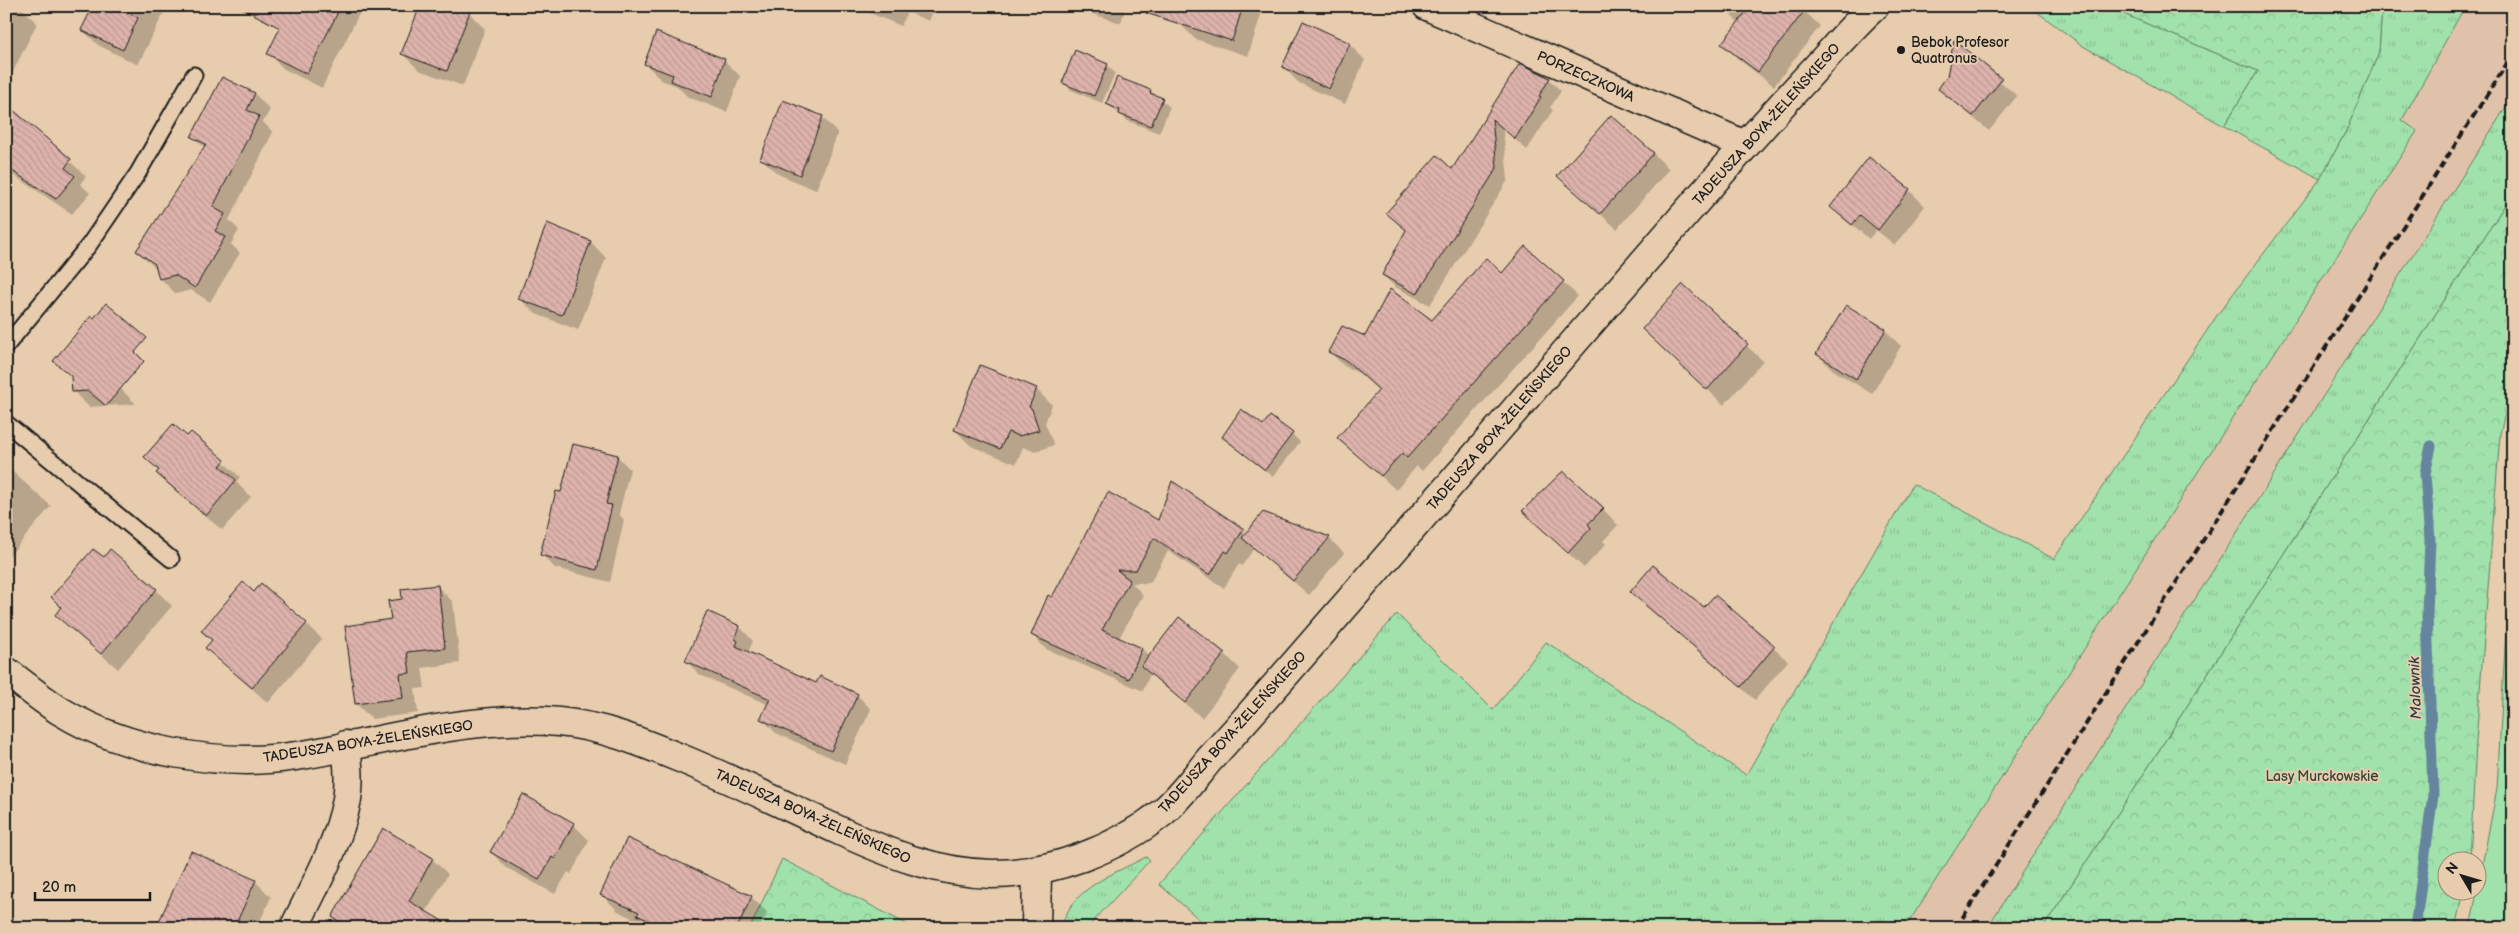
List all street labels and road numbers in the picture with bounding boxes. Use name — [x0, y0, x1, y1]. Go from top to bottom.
street label: TADEUSZA BOYA-ŻELEŃSKIEGO — [1688, 39, 1844, 209]
street label: PORZECZKOWA — [1534, 47, 1638, 106]
street label: TADEUSZA BOYA-ŻELEŃSKIEGO — [1423, 342, 1576, 514]
street label: TADEUSZA BOYA-ŻELEŃSKIEGO — [1154, 647, 1310, 817]
street label: TADEUSZA BOYA-ŻELEŃSKIEGO — [262, 715, 475, 766]
street label: TADEUSZA BOYA-ŻELEŃSKIEGO — [712, 765, 914, 868]

